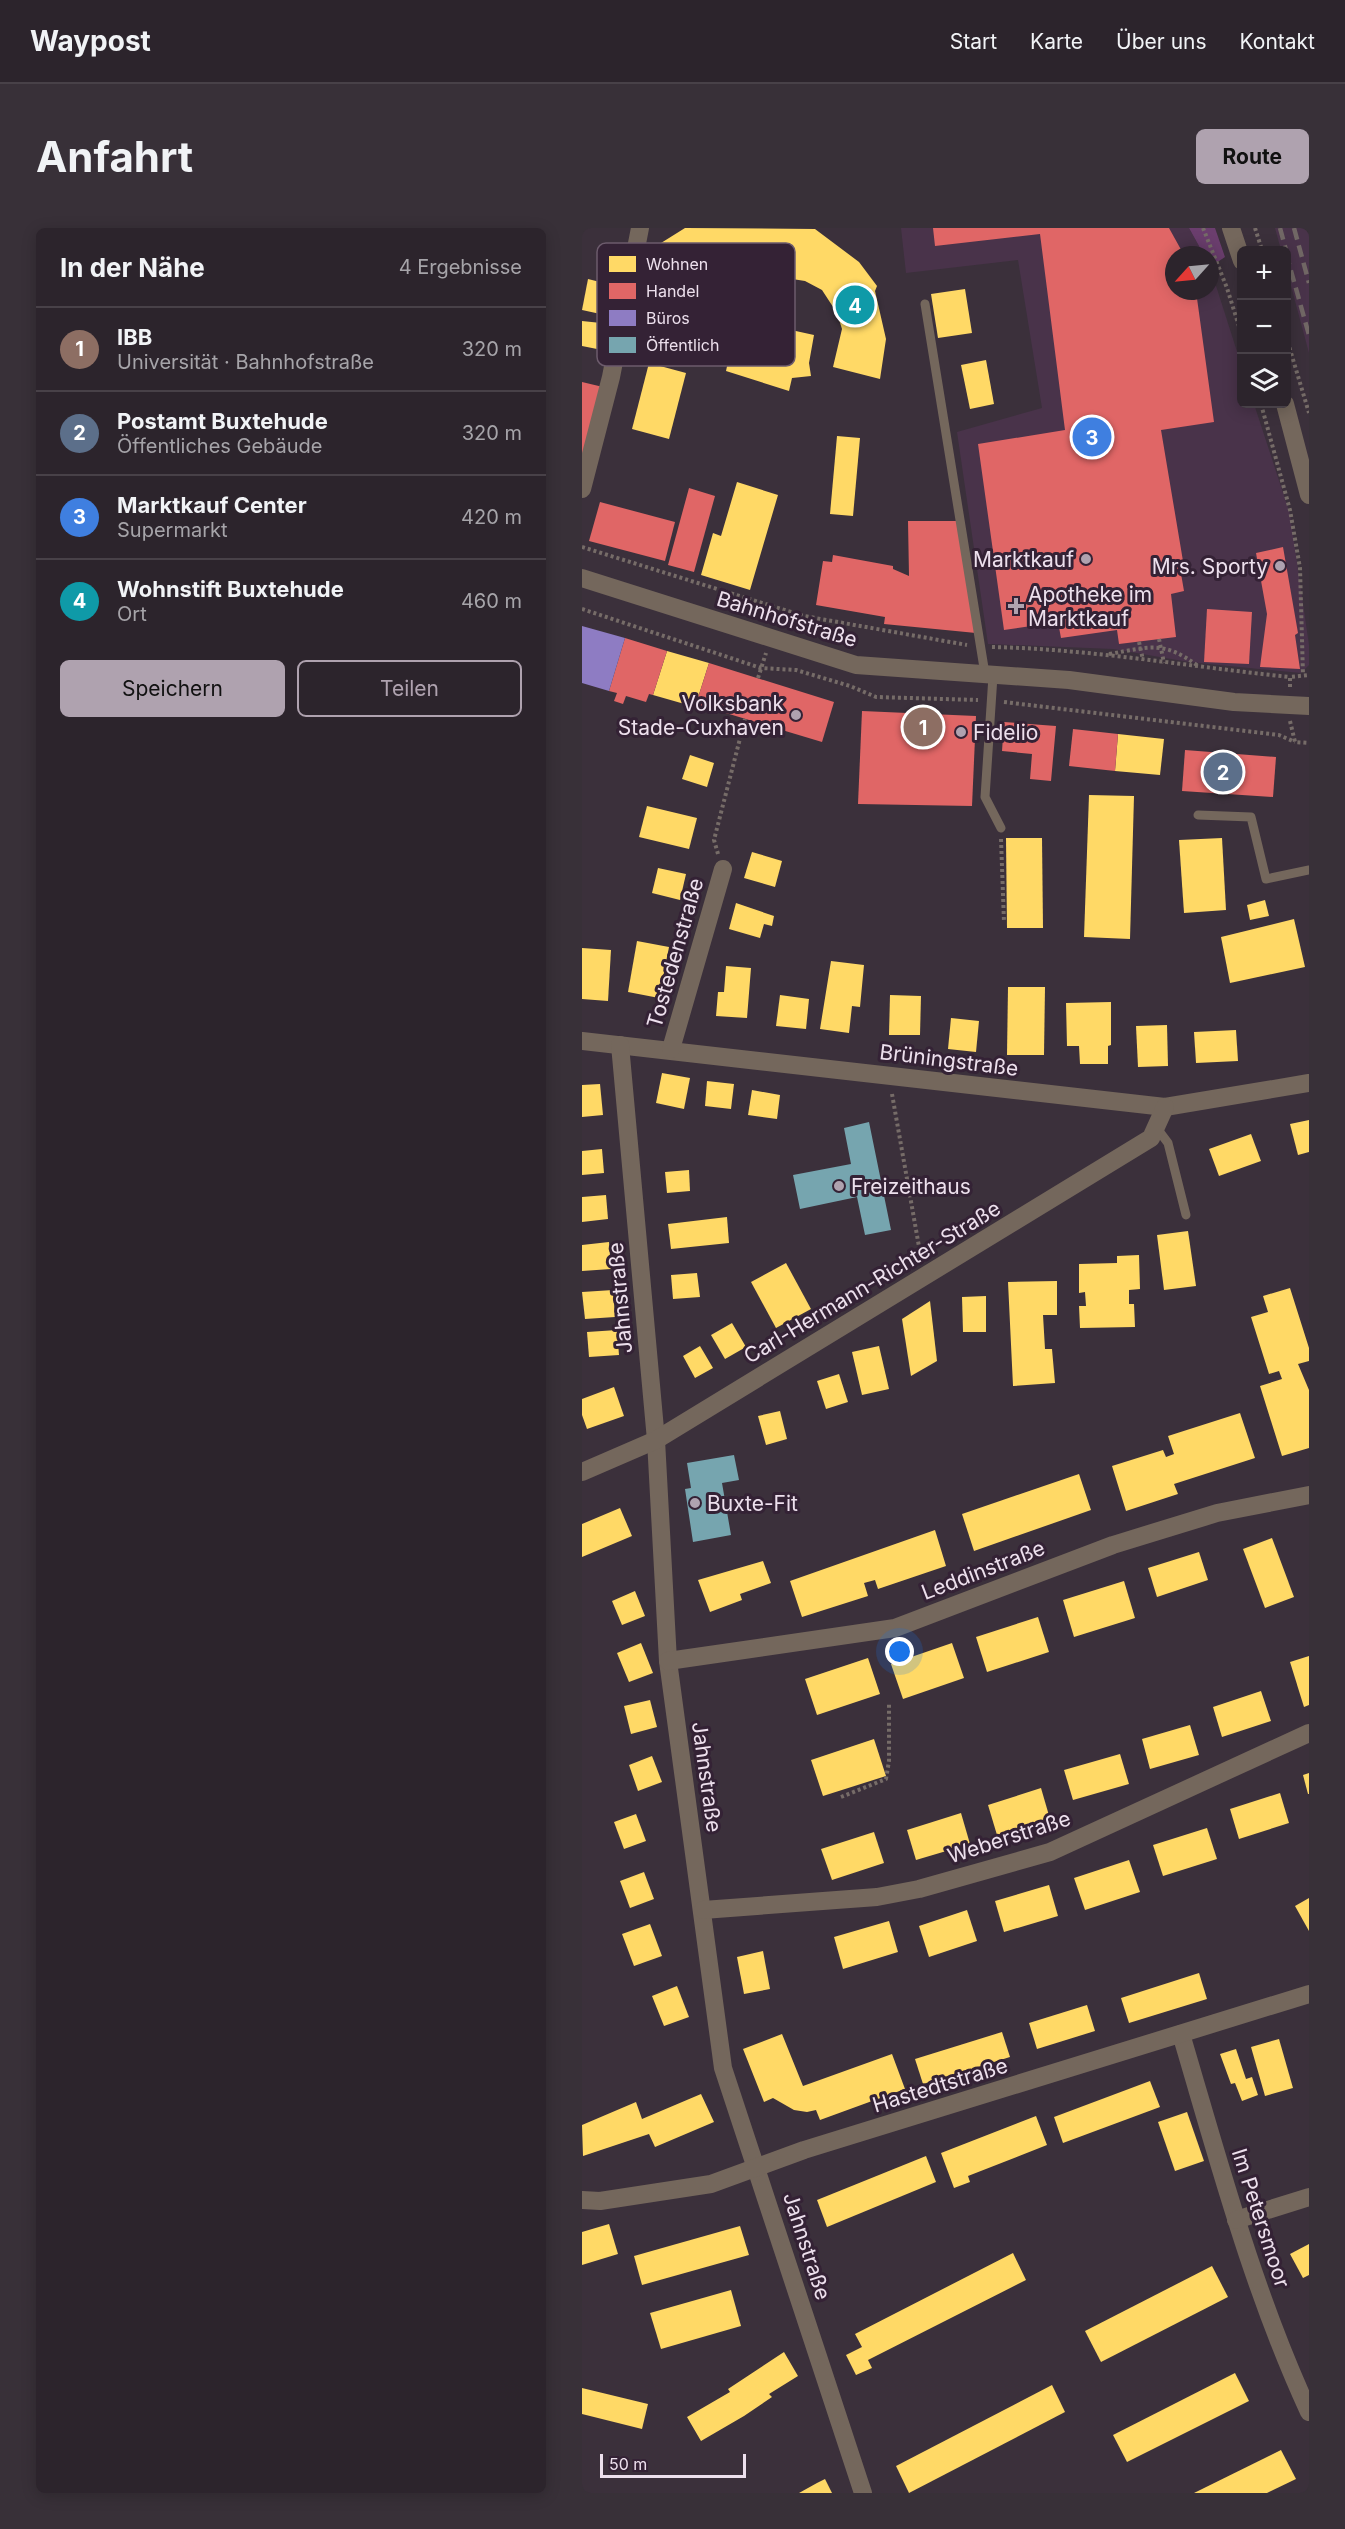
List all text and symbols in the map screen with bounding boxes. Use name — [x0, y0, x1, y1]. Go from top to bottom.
text: Waypost — [30, 24, 151, 58]
text: Start — [950, 29, 997, 54]
text: Karte — [1030, 29, 1083, 54]
text: Über uns — [1116, 29, 1207, 54]
text: Kontakt — [1240, 29, 1315, 54]
button: Route — [1196, 129, 1309, 184]
text: Anfahrt — [36, 131, 193, 182]
legend — [597, 243, 795, 366]
north arrow — [1165, 246, 1219, 300]
map controls — [1237, 246, 1291, 408]
button: + — [1237, 246, 1291, 300]
text: In der Nähe — [60, 252, 205, 283]
text: Wohnen — [646, 254, 708, 274]
text: 4 Ergebnisse — [399, 255, 522, 279]
text: Handel — [646, 281, 699, 301]
pin: 4 — [836, 282, 874, 328]
button: − — [1237, 300, 1291, 354]
text: Büros — [646, 308, 690, 328]
text: IBB — [117, 324, 152, 350]
text: Öffentlich — [646, 335, 719, 355]
text: 1 — [75, 337, 84, 361]
text: 320 m — [462, 337, 522, 361]
text: Universität · Bahnhofstraße — [117, 350, 374, 374]
button: layers — [1237, 354, 1291, 408]
text: Postamt Buxtehude — [117, 408, 328, 434]
pin: 3 — [1072, 414, 1112, 460]
text: 2 — [73, 421, 86, 445]
text: 320 m — [462, 421, 522, 445]
text: Öffentliches Gebäude — [117, 434, 323, 458]
text: Marktkauf Center — [117, 492, 307, 518]
text: 3 — [73, 505, 86, 529]
text: 420 m — [461, 505, 522, 529]
text: Supermarkt — [117, 518, 228, 542]
place label: Marktkauf — [973, 547, 1074, 572]
marker: Marktkauf — [1079, 552, 1093, 566]
place label: Mrs. Sporty — [1152, 554, 1268, 579]
marker: Mrs. Sporty — [1273, 559, 1287, 573]
text: Wohnstift Buxtehude — [117, 576, 344, 602]
place label: Apotheke im Marktkauf — [1028, 582, 1152, 631]
street label: Bahnhofstraße — [714, 586, 860, 652]
text: 4 — [73, 589, 86, 613]
text: 460 m — [461, 589, 522, 613]
marker: Apotheke im Marktkauf — [1009, 599, 1023, 613]
text: Ort — [117, 602, 147, 626]
button: Speichern — [60, 660, 285, 717]
button: Teilen — [297, 660, 522, 717]
place label: Volksbank Stade-Cuxhaven — [618, 691, 784, 740]
pin: 1 — [904, 704, 942, 750]
marker: Volksbank Stade-Cuxhaven — [789, 708, 803, 722]
place label: Fidelio — [973, 720, 1038, 745]
marker: Fidelio — [954, 725, 968, 739]
pin: 2 — [1204, 750, 1242, 794]
street label: Tostedenstraße — [642, 875, 708, 1031]
street label: Brüningstraße — [878, 1039, 1020, 1081]
place label: Freizeithaus — [851, 1174, 971, 1199]
marker: Freizeithaus — [832, 1179, 846, 1193]
street label: Carl-Hermann-Richter-Straße — [739, 1195, 1005, 1369]
street label: Jahnstraße — [603, 1241, 637, 1355]
place label: Buxte-Fit — [707, 1491, 798, 1516]
marker: Buxte-Fit — [688, 1496, 702, 1510]
street label: Leddinstraße — [918, 1535, 1048, 1605]
your location — [885, 1637, 914, 1666]
street label: Jahnstraße — [687, 1720, 727, 1834]
street label: Weberstraße — [944, 1805, 1074, 1869]
street label: Hastedtstraße — [869, 2053, 1011, 2117]
street label: Im Petersmoor — [1227, 2145, 1295, 2291]
street label: Jahnstraße — [778, 2189, 836, 2303]
scale bar — [600, 2451, 746, 2478]
text: 50 m — [609, 2454, 647, 2474]

